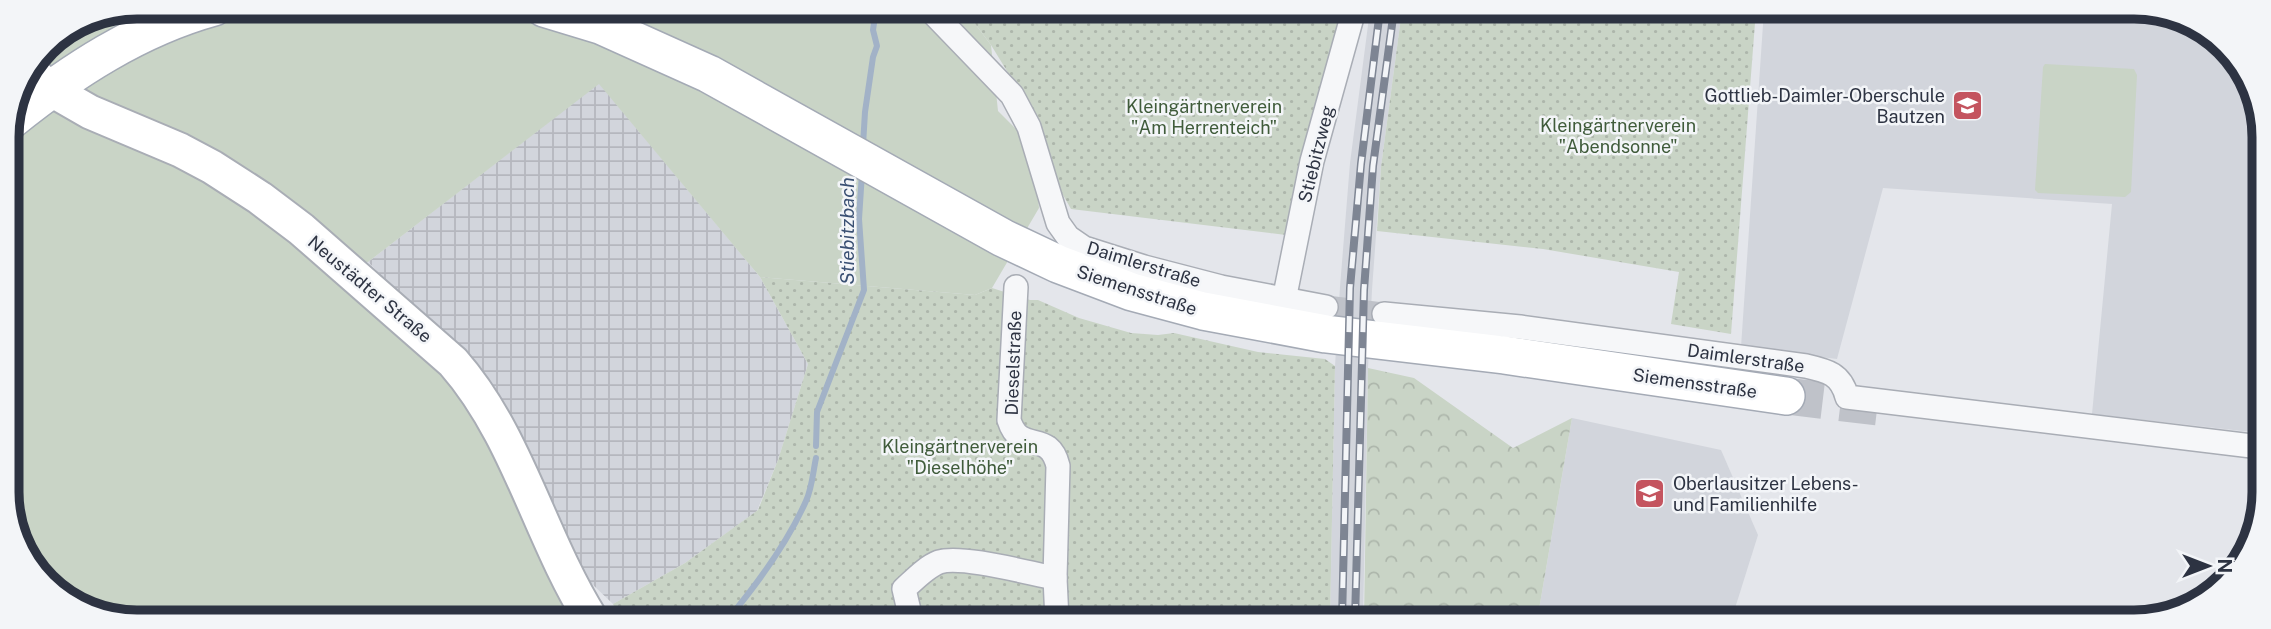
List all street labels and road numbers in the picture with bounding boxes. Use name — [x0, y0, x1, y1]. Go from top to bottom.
street label: Stiebitzweg — [1294, 103, 1338, 205]
street label: Neustädter Straße — [304, 231, 436, 347]
street label: Daimlerstraße — [1084, 237, 1204, 291]
street label: Siemensstraße — [1074, 261, 1200, 319]
street label: Dieselstraße — [1001, 310, 1025, 416]
street label: Daimlerstraße — [1686, 339, 1806, 377]
street label: Siemensstraße — [1632, 364, 1758, 402]

